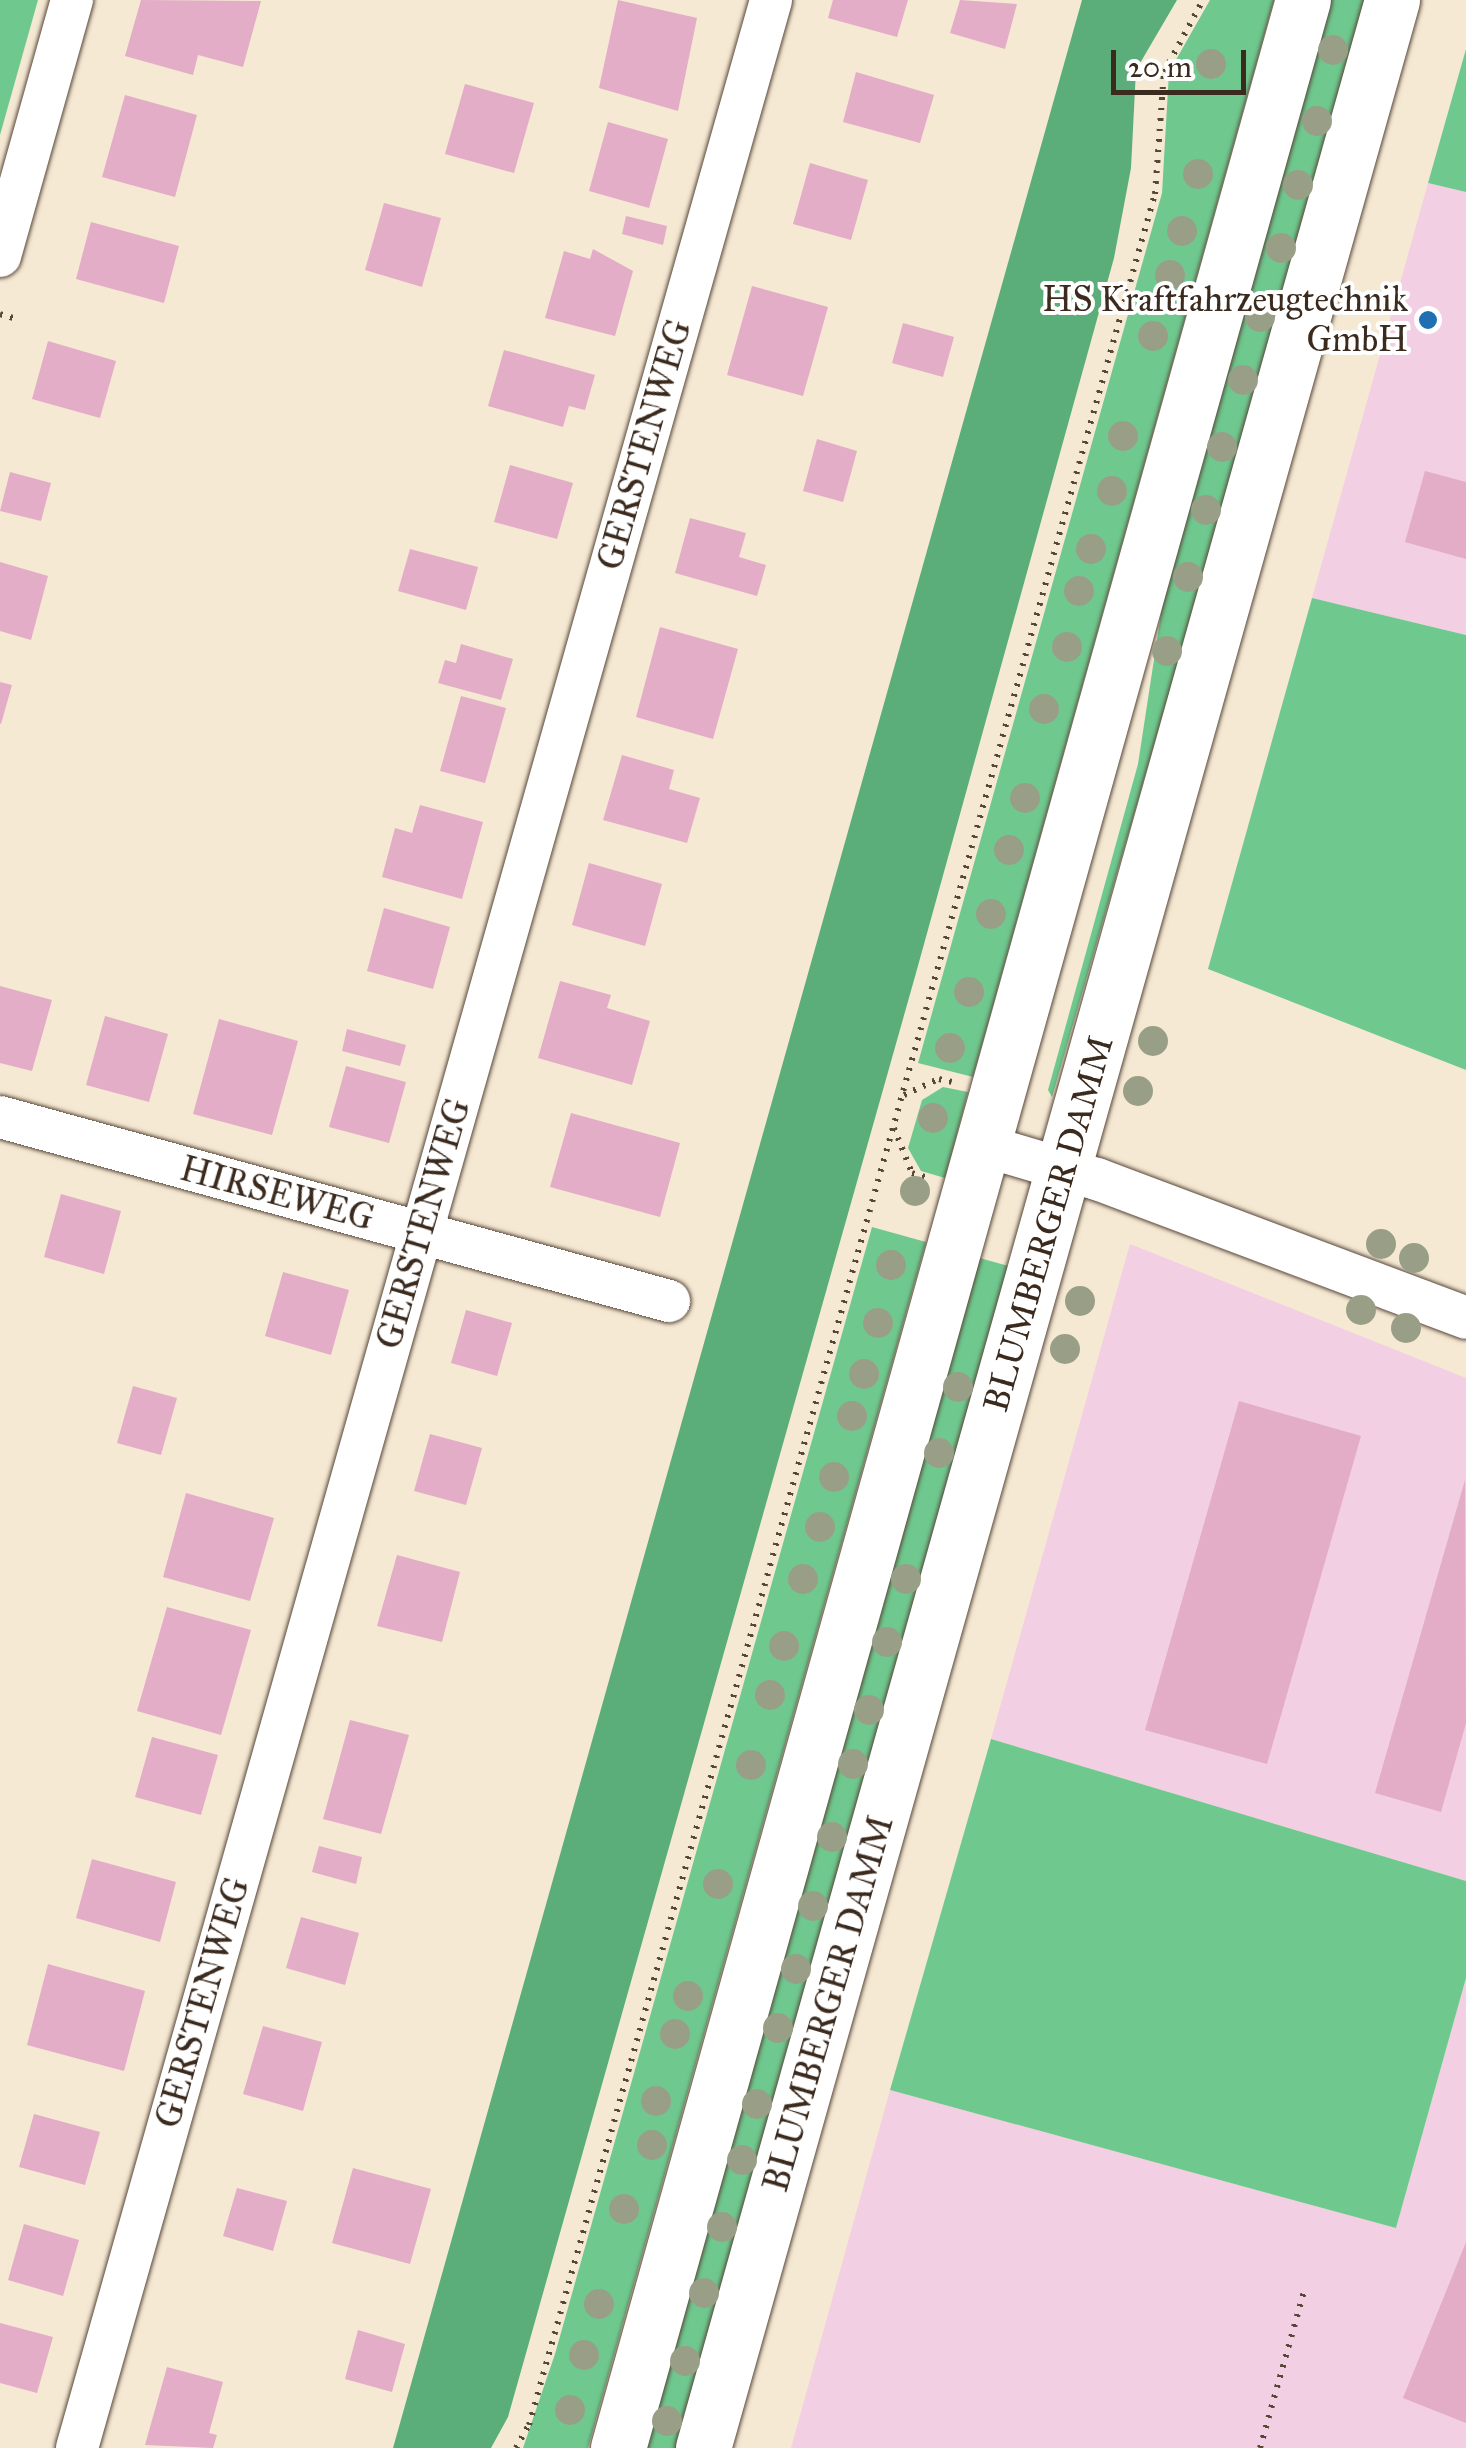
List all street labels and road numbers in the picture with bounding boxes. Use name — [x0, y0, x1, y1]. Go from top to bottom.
street label: GERSTENWEG — [589, 315, 701, 575]
street label: BLUMBERGER DAMM — [975, 1031, 1123, 1417]
street label: GERSTENWEG — [368, 1094, 480, 1354]
street label: HIRSEWEG — [176, 1148, 378, 1240]
street label: BLUMBERGER DAMM — [755, 1811, 903, 2197]
street label: GERSTENWEG — [147, 1873, 259, 2133]

